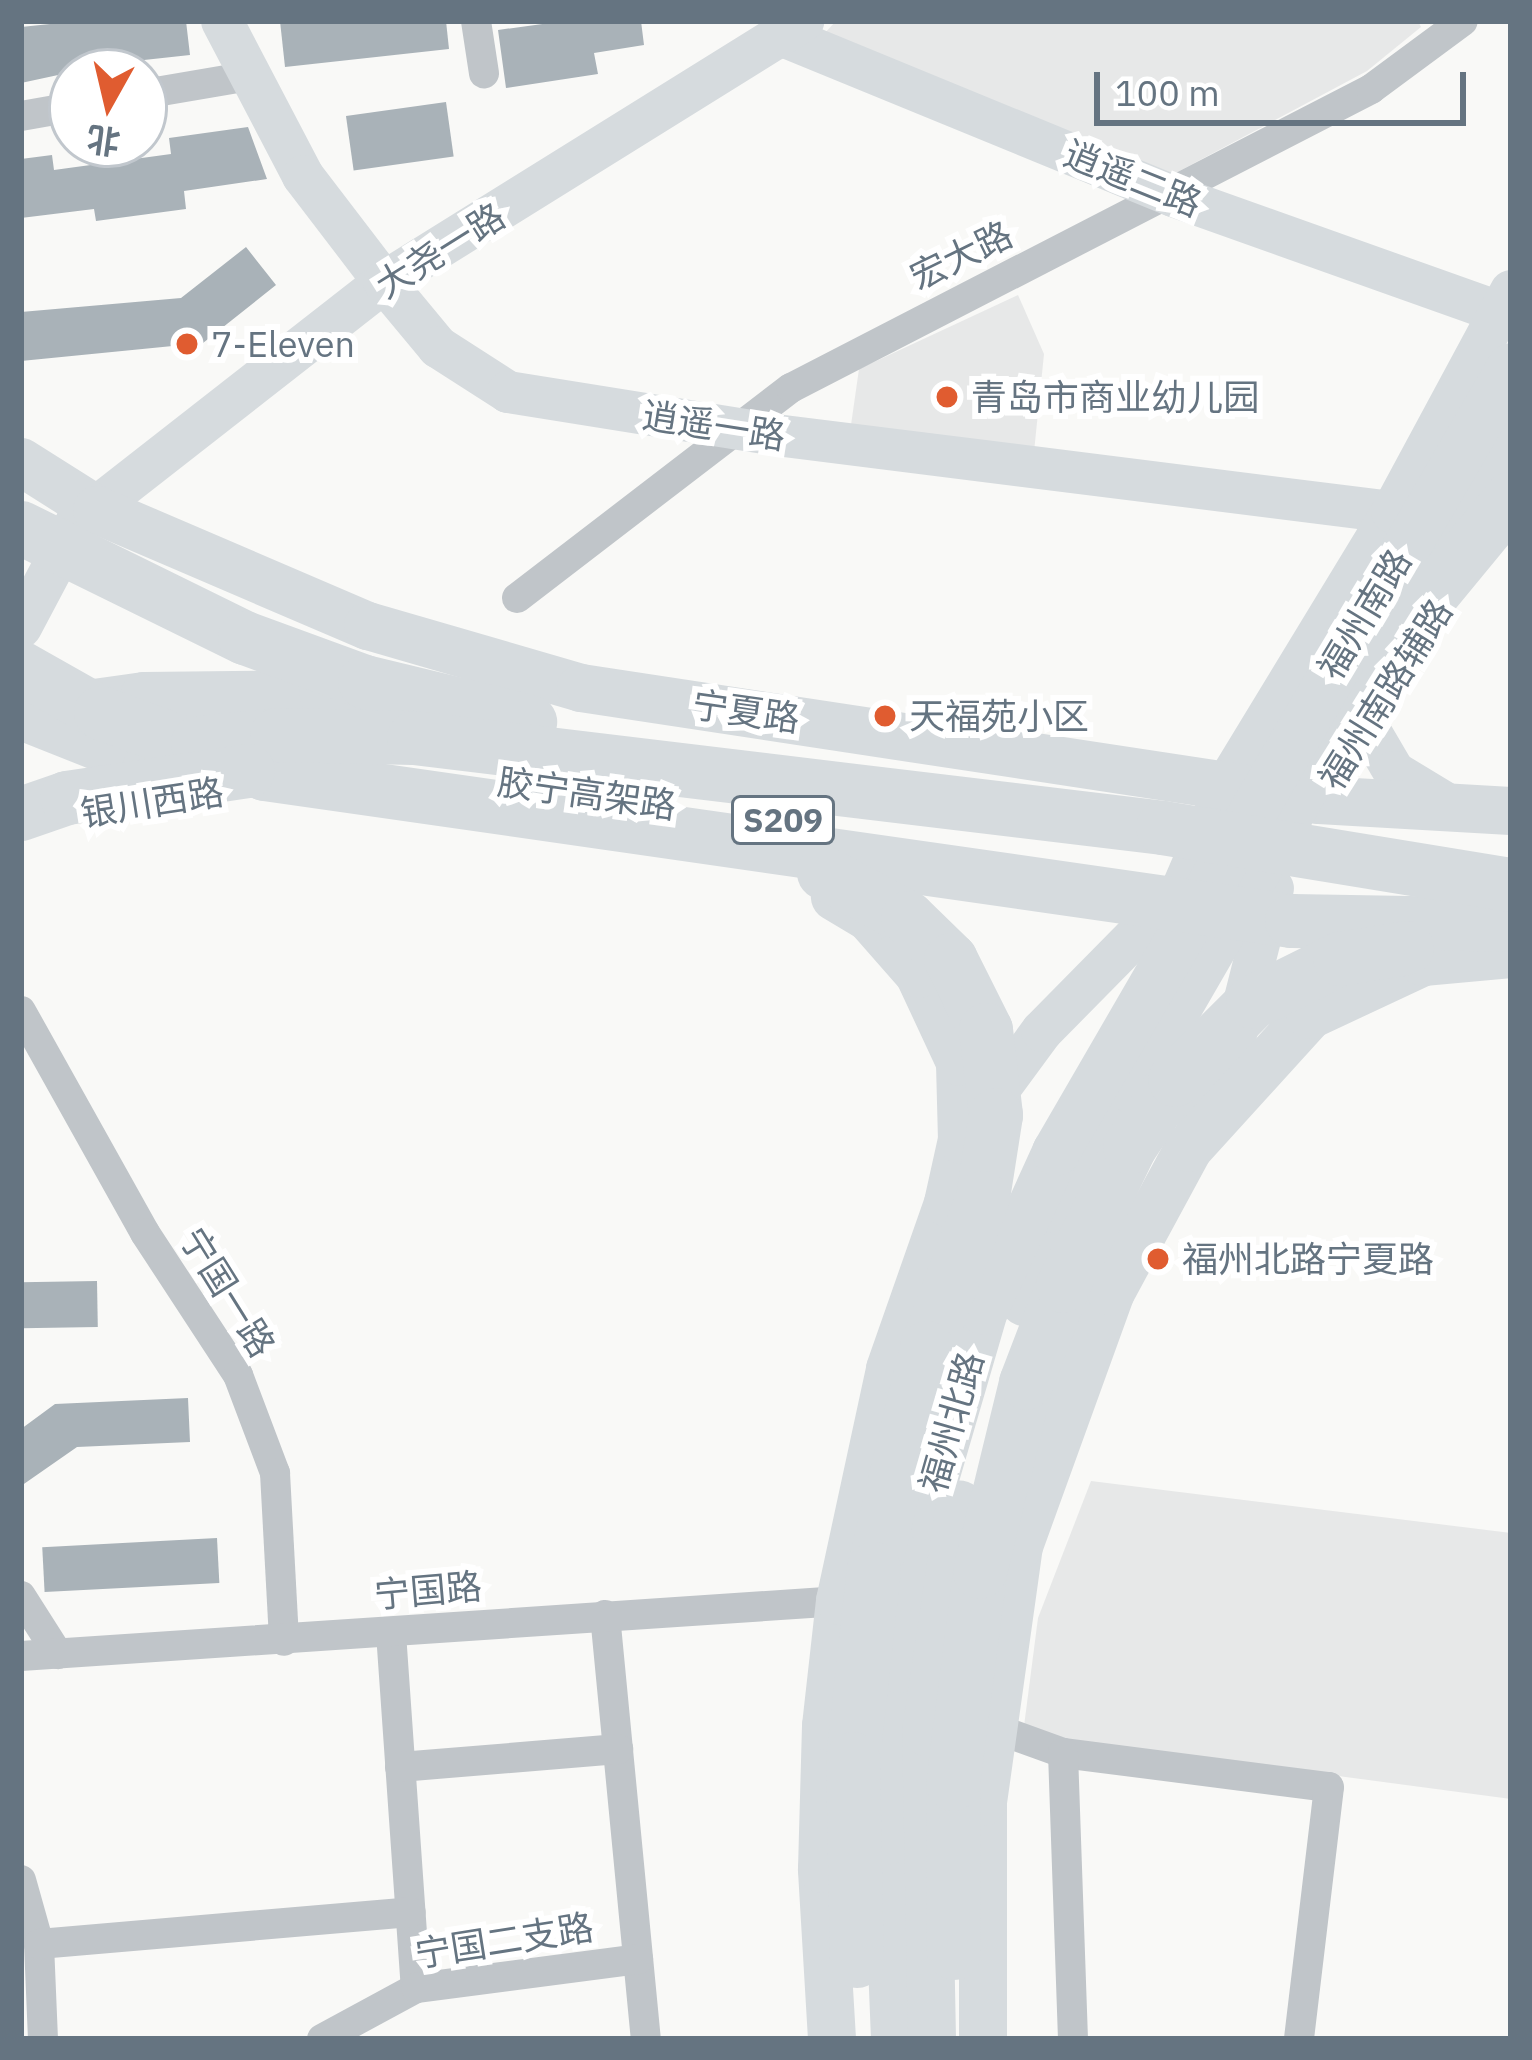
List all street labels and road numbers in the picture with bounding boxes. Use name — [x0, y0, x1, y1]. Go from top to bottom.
street label: 逍遥二路 — [1058, 131, 1208, 225]
street label: 大尧一路 — [367, 194, 513, 306]
street label: 宏大路 — [903, 212, 1019, 298]
street label: 逍遥一路 — [640, 392, 788, 458]
street label: 福州南路 — [1308, 541, 1420, 687]
street label: 福州南路辅路 — [1309, 591, 1461, 797]
street label: 宁夏路 — [690, 682, 802, 740]
street label: 胶宁高架路 — [495, 759, 679, 827]
street label: 银川西路 — [78, 769, 226, 835]
road number: S209 — [729, 793, 837, 847]
street label: 宁国一路 — [172, 1219, 284, 1365]
street label: 福州北路 — [910, 1347, 992, 1497]
street label: 宁国路 — [372, 1564, 484, 1616]
street label: 宁国二支路 — [412, 1905, 596, 1975]

